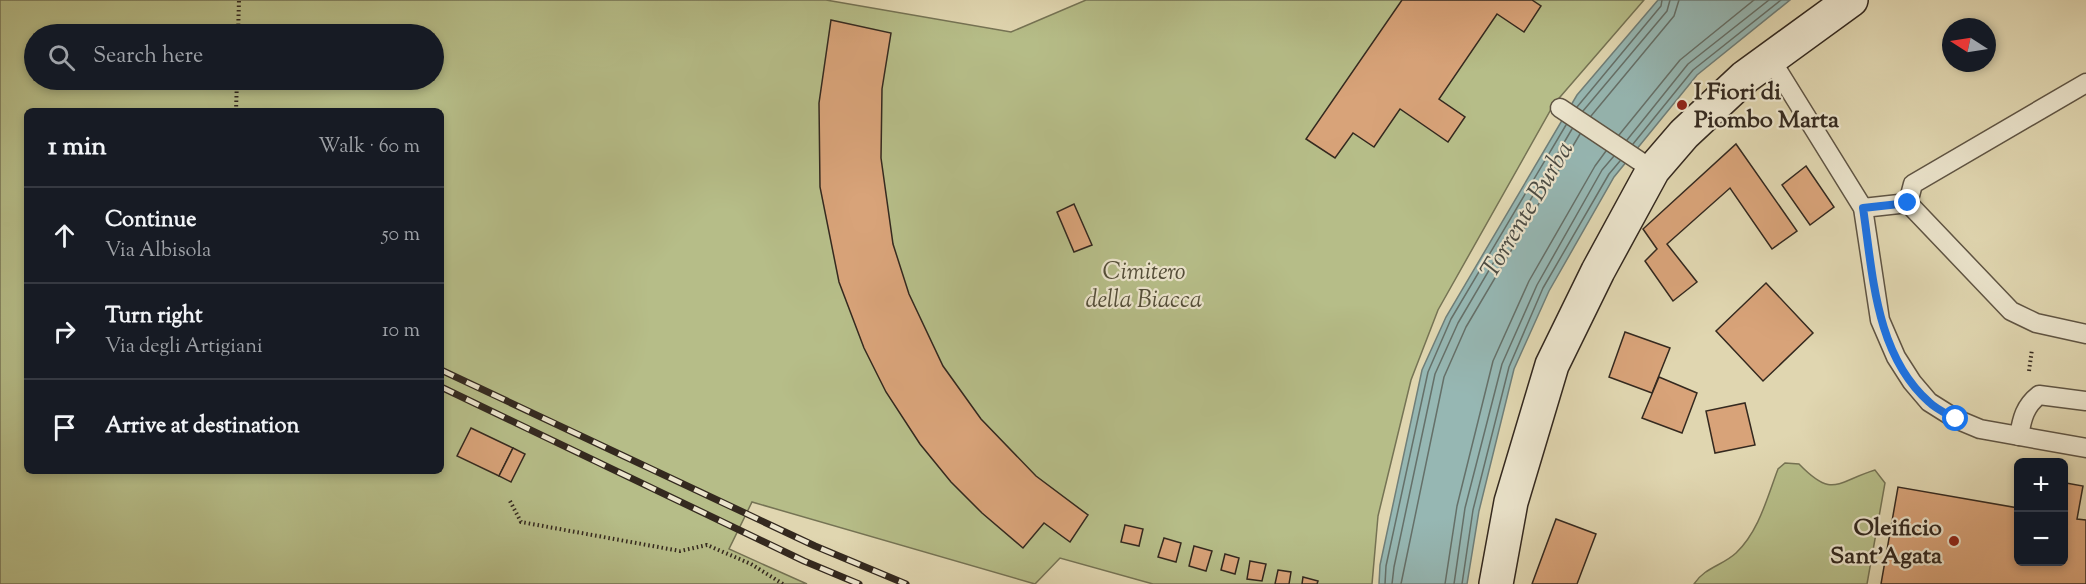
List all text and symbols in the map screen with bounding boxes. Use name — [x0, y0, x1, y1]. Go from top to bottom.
north arrow — [1942, 18, 1996, 72]
search box — [24, 24, 444, 90]
icon: search — [45, 41, 78, 74]
text: Search here — [93, 41, 203, 73]
place label: I Fiori di Piombo Marta — [1694, 76, 1840, 138]
marker: I Fiori di Piombo Marta — [1675, 98, 1689, 112]
text: 1 min — [48, 129, 107, 166]
text: Walk · 60 m — [318, 133, 420, 162]
water label: Torrente Burba — [1473, 135, 1584, 286]
route end — [1894, 189, 1920, 215]
text: Continue — [105, 205, 196, 237]
icon: ahead — [48, 219, 81, 252]
text: 50 m — [382, 221, 420, 250]
text: Via Albisola — [105, 237, 211, 266]
park label: Cimitero della Biacca — [1086, 256, 1202, 318]
text: Turn right — [105, 301, 202, 333]
icon: right — [48, 315, 81, 348]
text: 10 m — [382, 317, 420, 346]
text: Via degli Artigiani — [105, 333, 263, 362]
route start — [1942, 405, 1968, 431]
icon: arrive — [48, 411, 81, 444]
text: Arrive at destination — [105, 411, 300, 443]
map controls — [2014, 458, 2068, 566]
button: + — [2014, 458, 2068, 512]
place label: Oleificio Sant'Agata — [1830, 512, 1943, 574]
button: − — [2014, 512, 2068, 566]
marker: Oleificio Sant'Agata — [1947, 534, 1961, 548]

